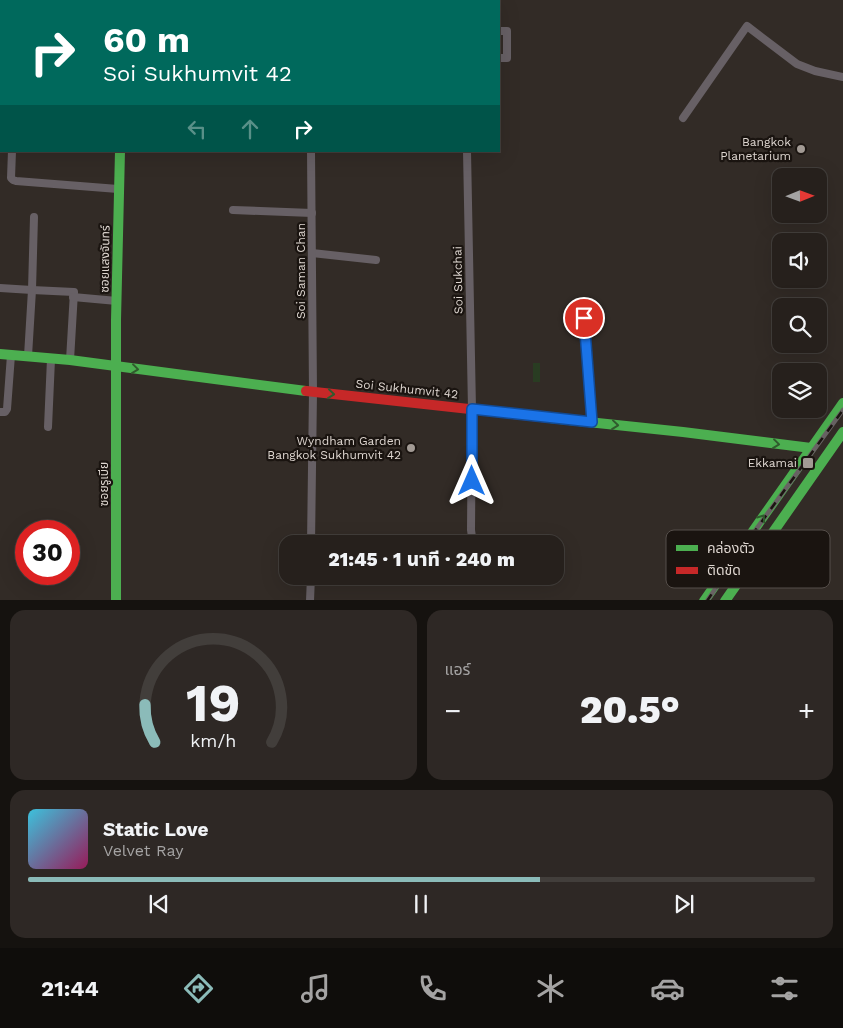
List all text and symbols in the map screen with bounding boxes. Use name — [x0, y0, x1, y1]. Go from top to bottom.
text: 60 m — [103, 19, 190, 61]
icon: right — [20, 20, 85, 85]
text: Soi Sukhumvit 42 — [103, 61, 292, 86]
icon: left — [183, 115, 211, 143]
icon: ahead — [236, 115, 264, 143]
icon: right — [289, 115, 317, 143]
place label: Bangkok Planetarium — [720, 135, 791, 163]
marker: Bangkok Planetarium — [795, 143, 807, 155]
north arrow — [772, 168, 828, 222]
map controls — [772, 168, 827, 418]
street label: Soi Saman Chan — [294, 223, 308, 319]
street label: ซอยแสงจันทร์ — [97, 225, 113, 293]
button: sound — [772, 233, 827, 288]
street label: Soi Sukchai — [450, 246, 466, 314]
pin — [563, 297, 605, 339]
button: search — [772, 298, 827, 353]
icon: arrive — [570, 304, 598, 332]
one-way arrow — [132, 363, 140, 374]
button: layers — [772, 363, 827, 418]
street label: Soi Sukhumvit 42 — [355, 377, 459, 401]
one-way arrow — [328, 388, 336, 399]
one-way arrow — [611, 419, 619, 430]
place label: Wyndham Garden Bangkok Sukhumvit 42 — [267, 434, 401, 462]
one-way arrow — [772, 438, 780, 449]
marker: Wyndham Garden Bangkok Sukhumvit 42 — [405, 442, 417, 454]
position arrow — [445, 454, 497, 506]
place label: Ekkamai — [748, 456, 797, 470]
marker: Ekkamai — [801, 456, 815, 470]
street label: ซอยรูเบีย — [97, 462, 111, 506]
one-way arrow — [756, 514, 765, 524]
speed limit sign: 30 — [15, 520, 80, 585]
legend — [666, 530, 830, 588]
text: คล่องตัว — [707, 540, 755, 556]
text: 21:45 · 1 นาที · 240 m — [328, 548, 515, 571]
text: ติดขัด — [707, 562, 741, 578]
text: แอร์ — [445, 660, 470, 679]
text: 19 — [186, 673, 240, 734]
text: 20.5° — [580, 688, 680, 732]
text: − — [445, 694, 461, 727]
text: + — [798, 694, 815, 727]
text: km/h — [190, 730, 236, 751]
text: Static Love — [103, 818, 208, 841]
text: Velvet Ray — [103, 841, 183, 860]
icon: previous — [145, 890, 173, 918]
icon: pause — [407, 890, 435, 918]
icon: next — [670, 890, 698, 918]
icon: directions — [181, 971, 216, 1006]
icon: music — [298, 971, 333, 1006]
icon: phone — [415, 971, 450, 1006]
icon: climate — [533, 971, 568, 1006]
icon: car — [650, 971, 685, 1006]
icon: filters — [767, 971, 802, 1006]
text: 21:44 — [41, 976, 99, 1001]

